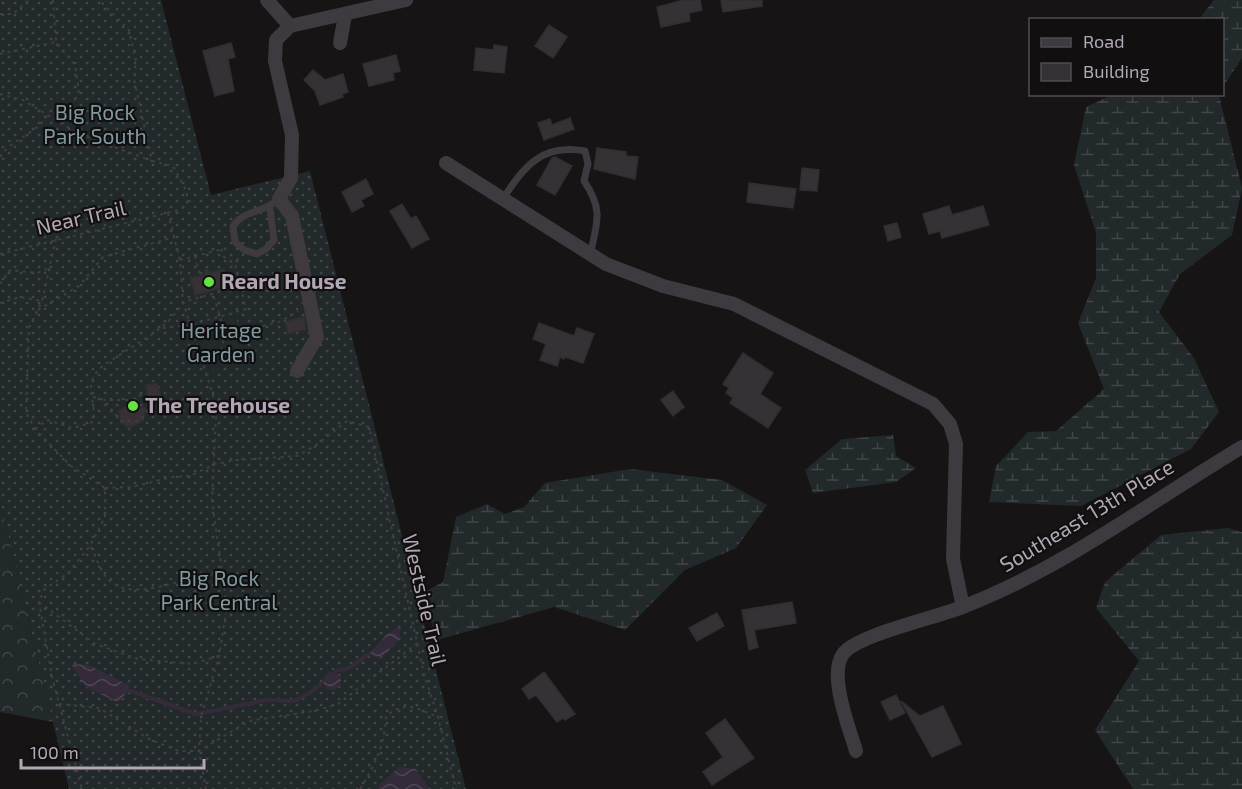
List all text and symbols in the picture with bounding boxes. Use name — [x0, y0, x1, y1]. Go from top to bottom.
legend — [1029, 18, 1224, 96]
text: Road — [1083, 30, 1124, 52]
text: Building — [1083, 60, 1150, 82]
park label: Big Rock Park South — [43, 99, 147, 148]
street label: Near Trail — [33, 194, 129, 239]
place label: Reard House — [221, 268, 347, 293]
marker: Reard House — [202, 275, 216, 289]
park label: Heritage Garden — [180, 317, 262, 366]
place label: The Treehouse — [145, 392, 290, 417]
marker: The Treehouse — [126, 399, 140, 413]
street label: Southeast 13th Place — [995, 453, 1178, 577]
street label: Westside Trail — [398, 531, 453, 669]
park label: Big Rock Park Central — [160, 565, 278, 614]
scale bar — [21, 732, 204, 770]
text: 100 m — [30, 741, 79, 763]

